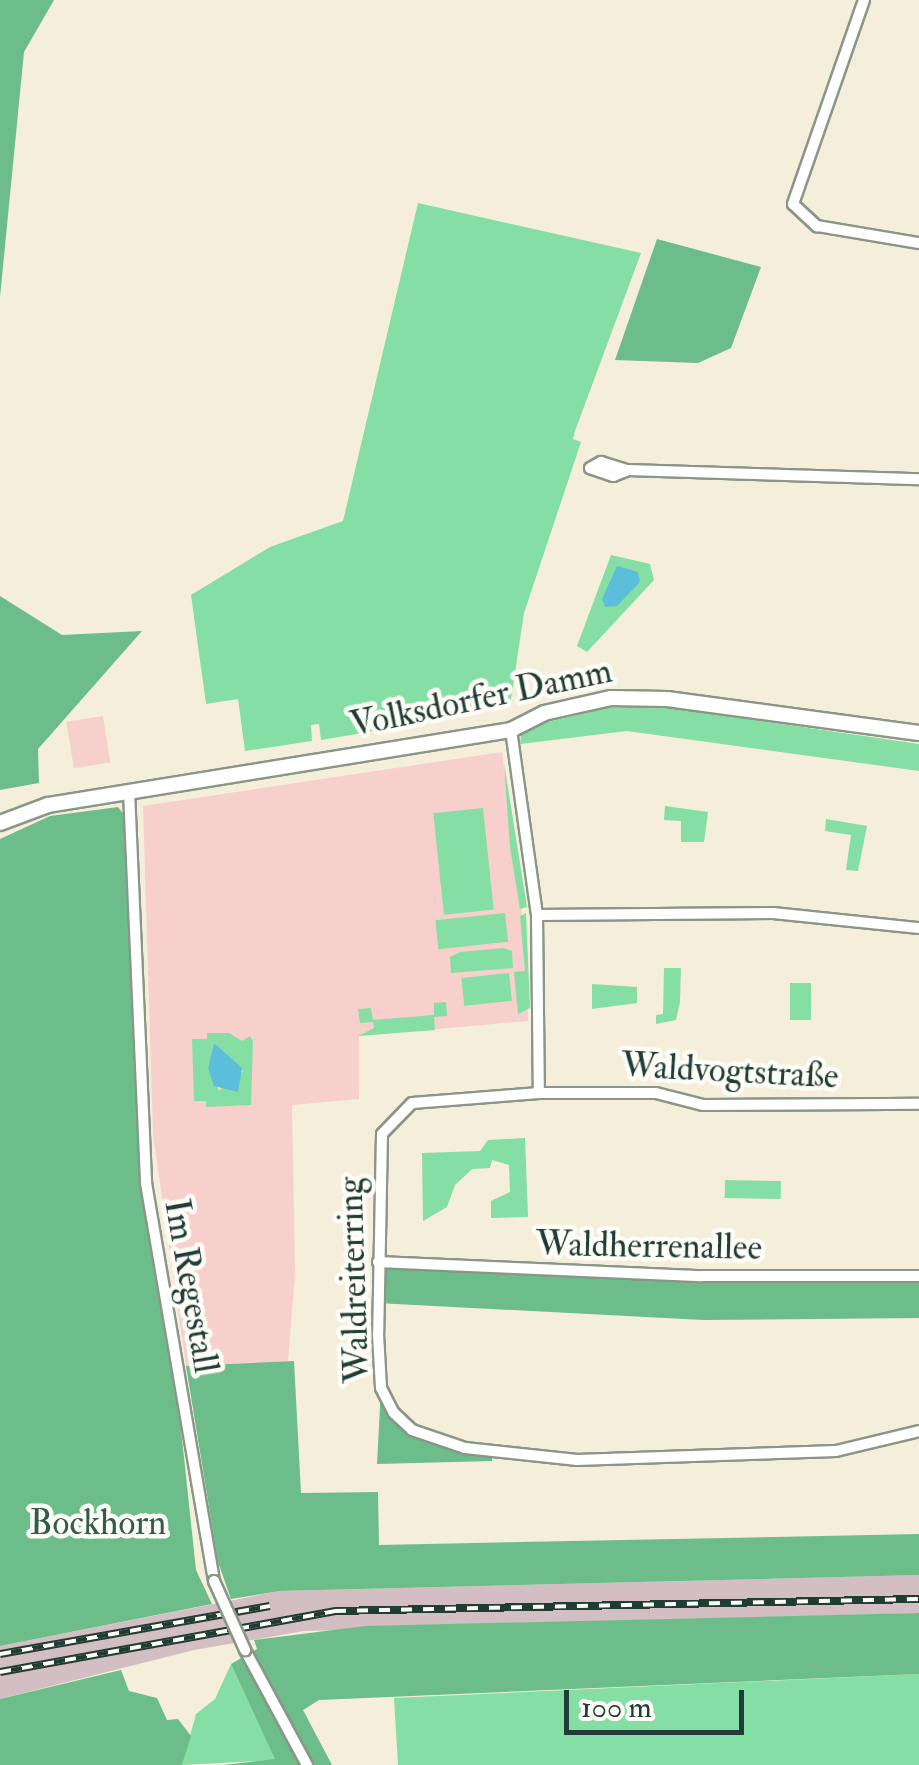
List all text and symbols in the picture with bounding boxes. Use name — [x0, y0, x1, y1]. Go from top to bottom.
street label: Volksdorfer Damm — [346, 650, 616, 746]
street label: Waldvogtstraße — [620, 1044, 840, 1098]
street label: Waldreiterring — [329, 1176, 379, 1384]
street label: Im Regestall — [155, 1196, 227, 1376]
street label: Waldherrenallee — [536, 1223, 762, 1269]
park label: Bockhorn — [30, 1502, 166, 1544]
scale bar — [569, 1670, 749, 1732]
text: 100 m — [581, 1689, 652, 1726]

